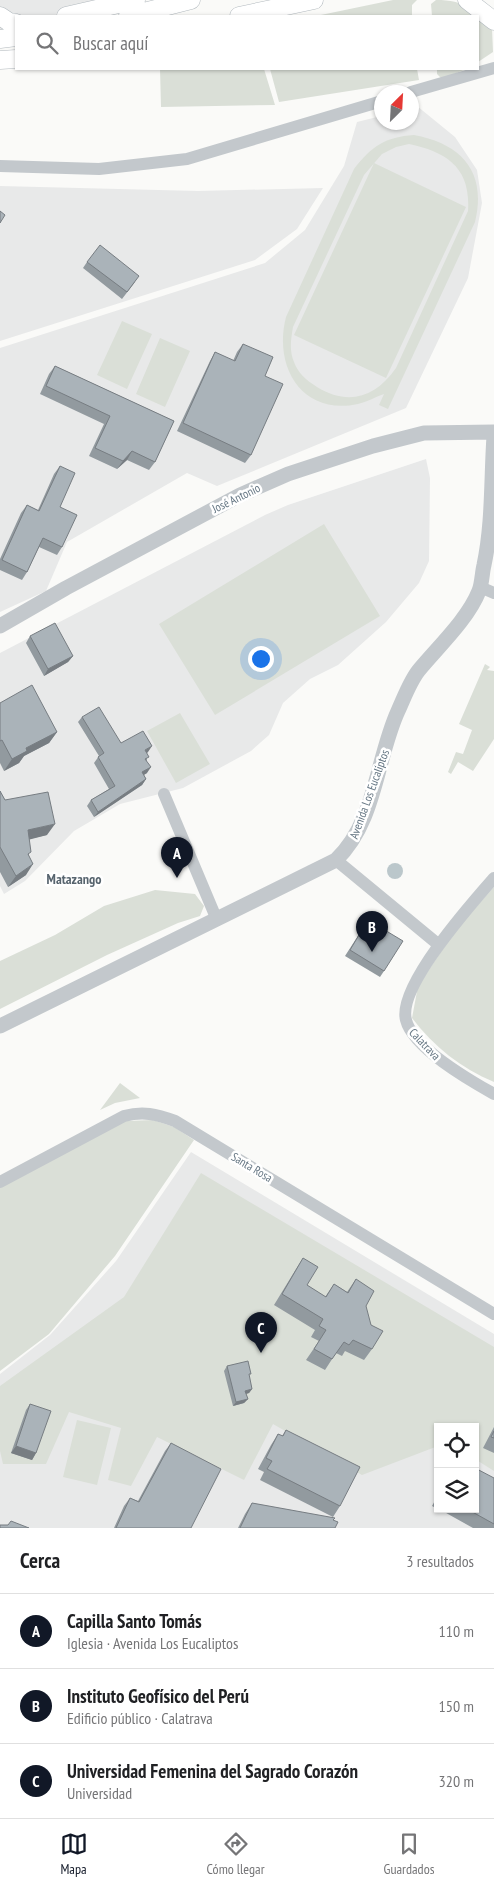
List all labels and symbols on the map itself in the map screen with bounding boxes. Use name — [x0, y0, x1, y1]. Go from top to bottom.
north arrow — [374, 85, 419, 130]
street label: José Antonio — [209, 480, 263, 517]
your location — [248, 646, 274, 672]
street label: Avenida Los Eucaliptos — [346, 747, 392, 841]
pin: A — [161, 837, 193, 878]
district label: Matazango — [47, 870, 101, 888]
pin: B — [356, 911, 388, 952]
street label: Calatrava — [406, 1025, 444, 1063]
street label: Santa Rosa — [229, 1149, 275, 1185]
pin: C — [245, 1312, 277, 1353]

